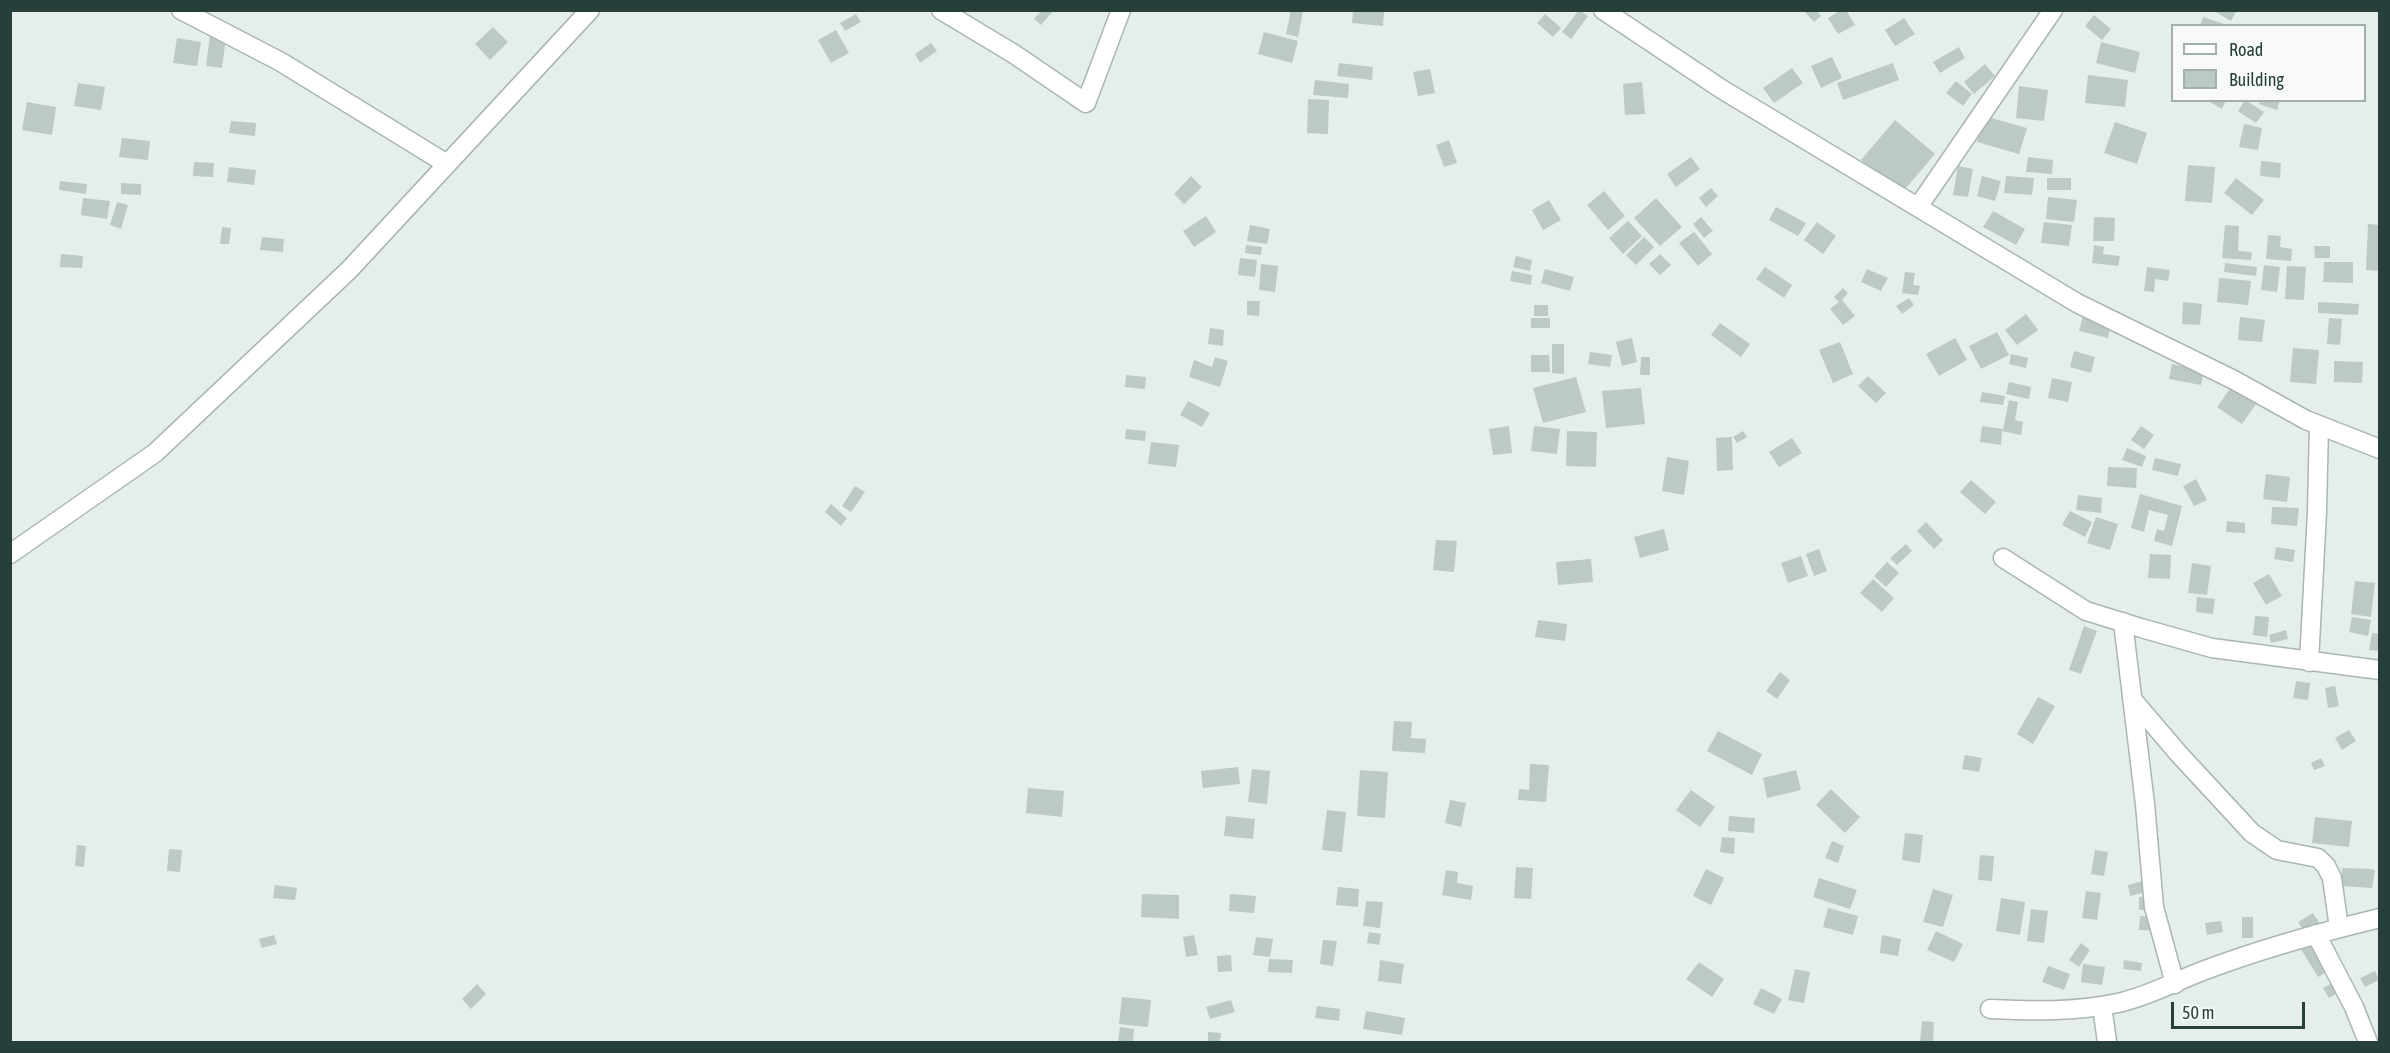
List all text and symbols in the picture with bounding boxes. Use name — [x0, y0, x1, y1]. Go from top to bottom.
legend — [2171, 24, 2366, 102]
text: Road — [2229, 39, 2263, 60]
text: Building — [2229, 69, 2284, 90]
scale bar — [2174, 990, 2308, 1028]
text: 50 m — [2182, 1002, 2214, 1023]

